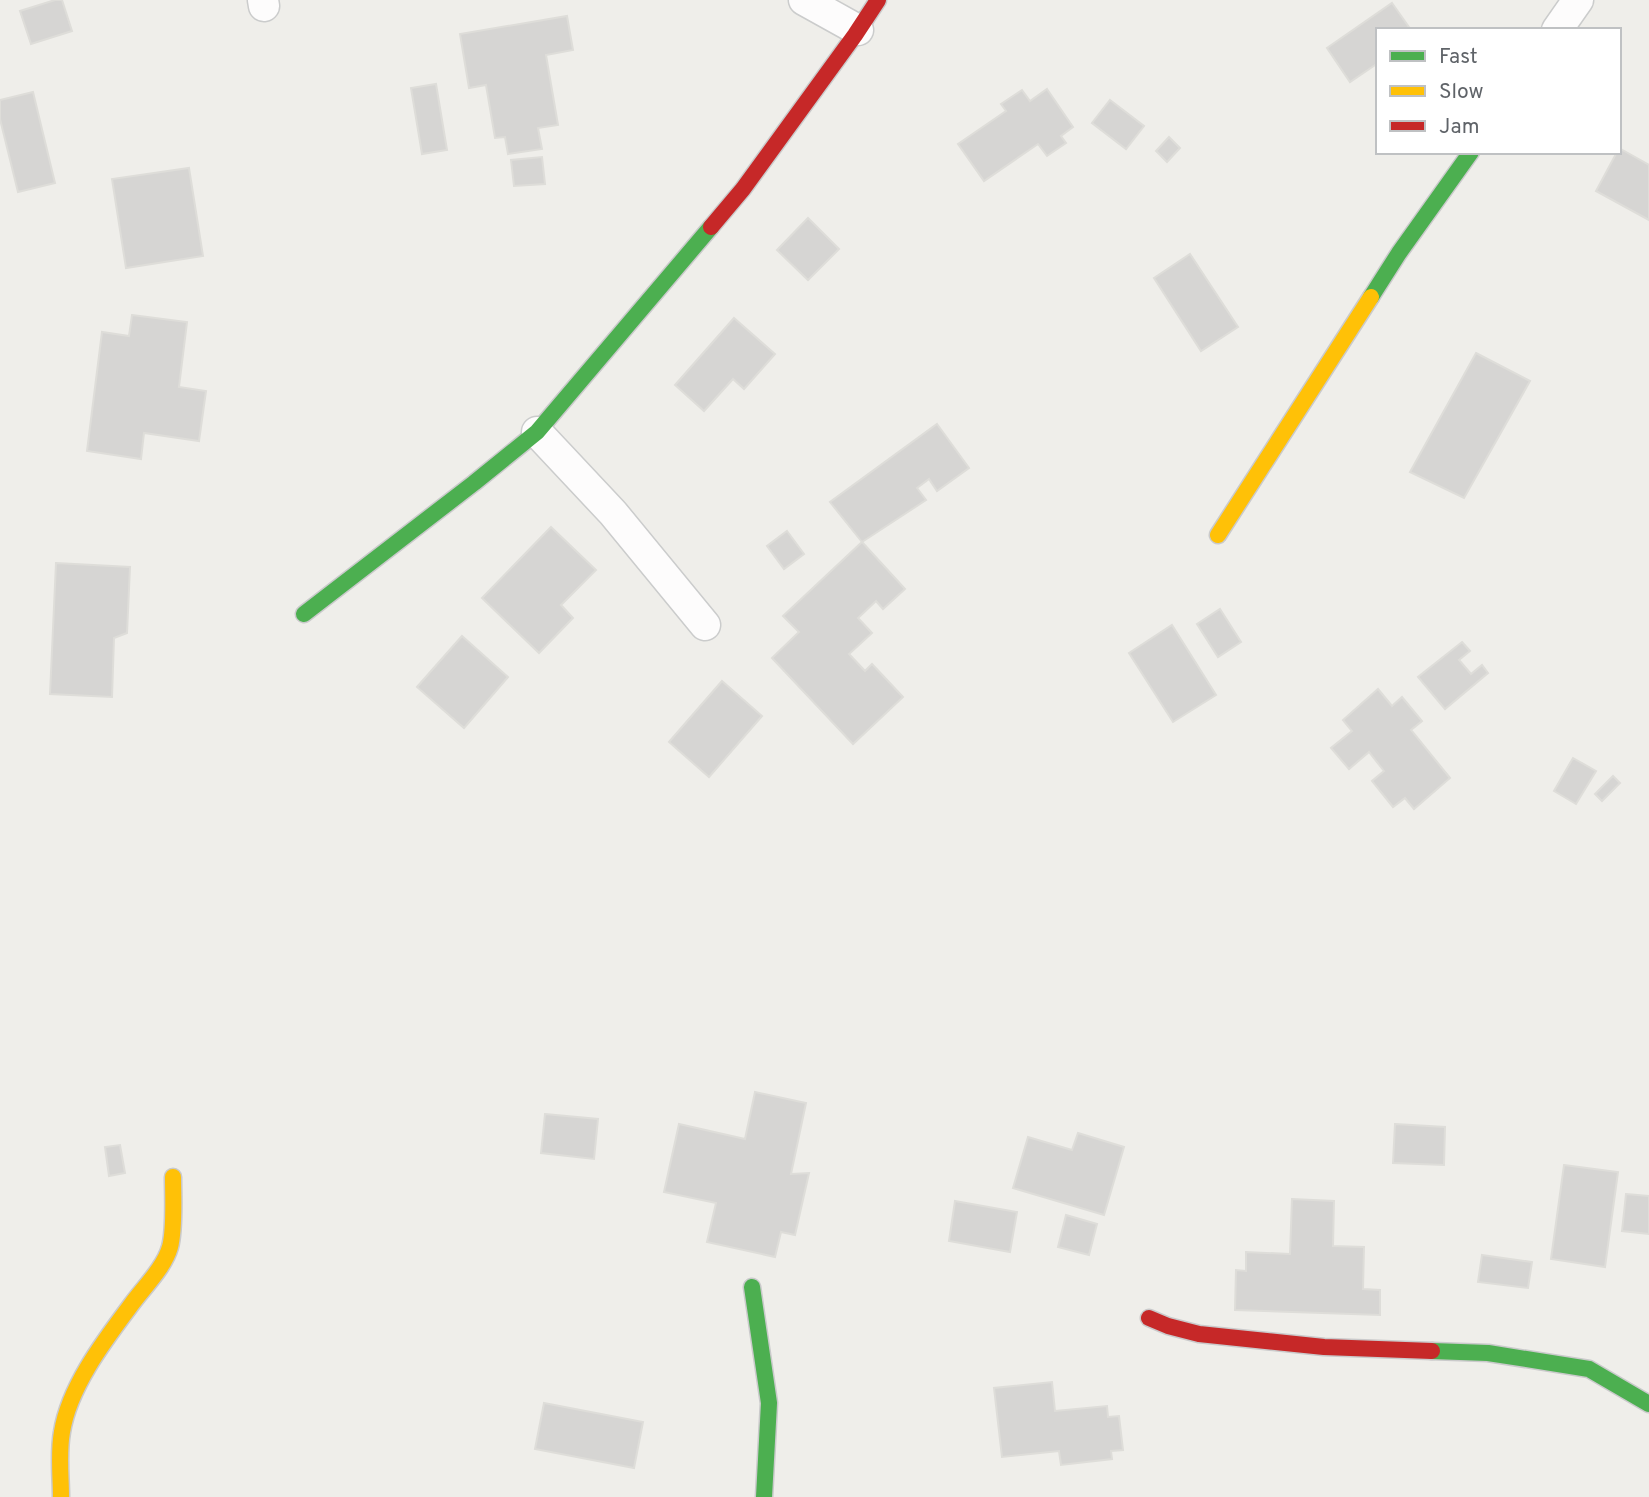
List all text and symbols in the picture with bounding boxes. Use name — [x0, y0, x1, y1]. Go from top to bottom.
legend — [1376, 28, 1621, 154]
text: Fast — [1439, 44, 1478, 71]
text: Slow — [1439, 79, 1484, 106]
text: Jam — [1439, 114, 1480, 141]

